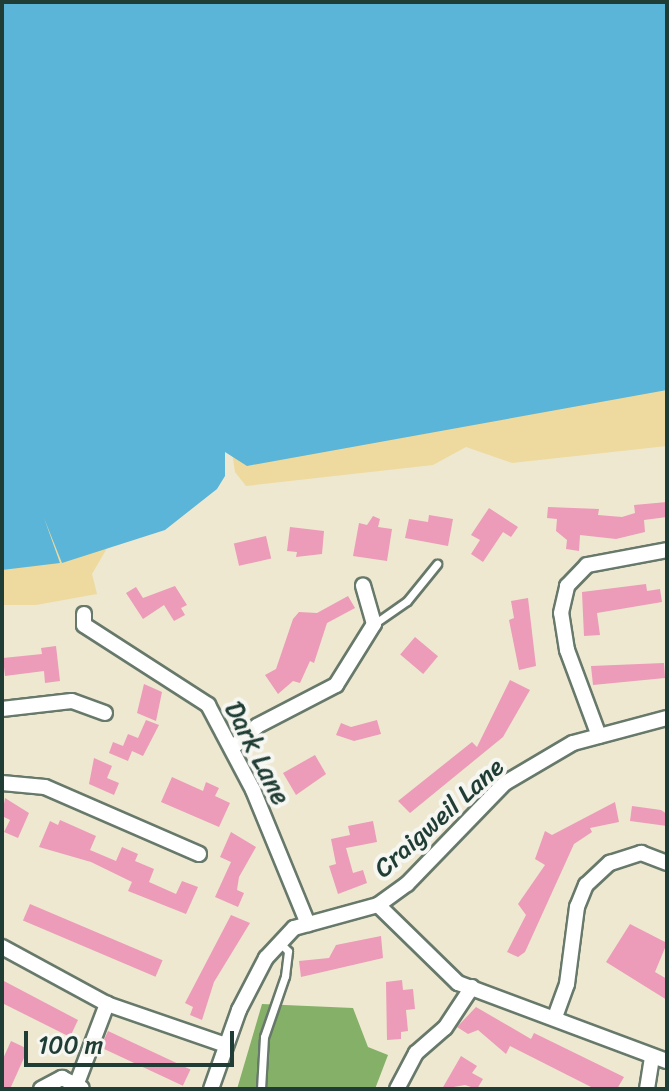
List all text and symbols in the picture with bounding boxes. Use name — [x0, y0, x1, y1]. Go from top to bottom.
street label: Dark Lane — [218, 696, 296, 810]
street label: Craigweil Lane — [367, 751, 511, 885]
scale bar — [28, 1015, 238, 1065]
text: 100 m — [38, 1024, 103, 1066]

